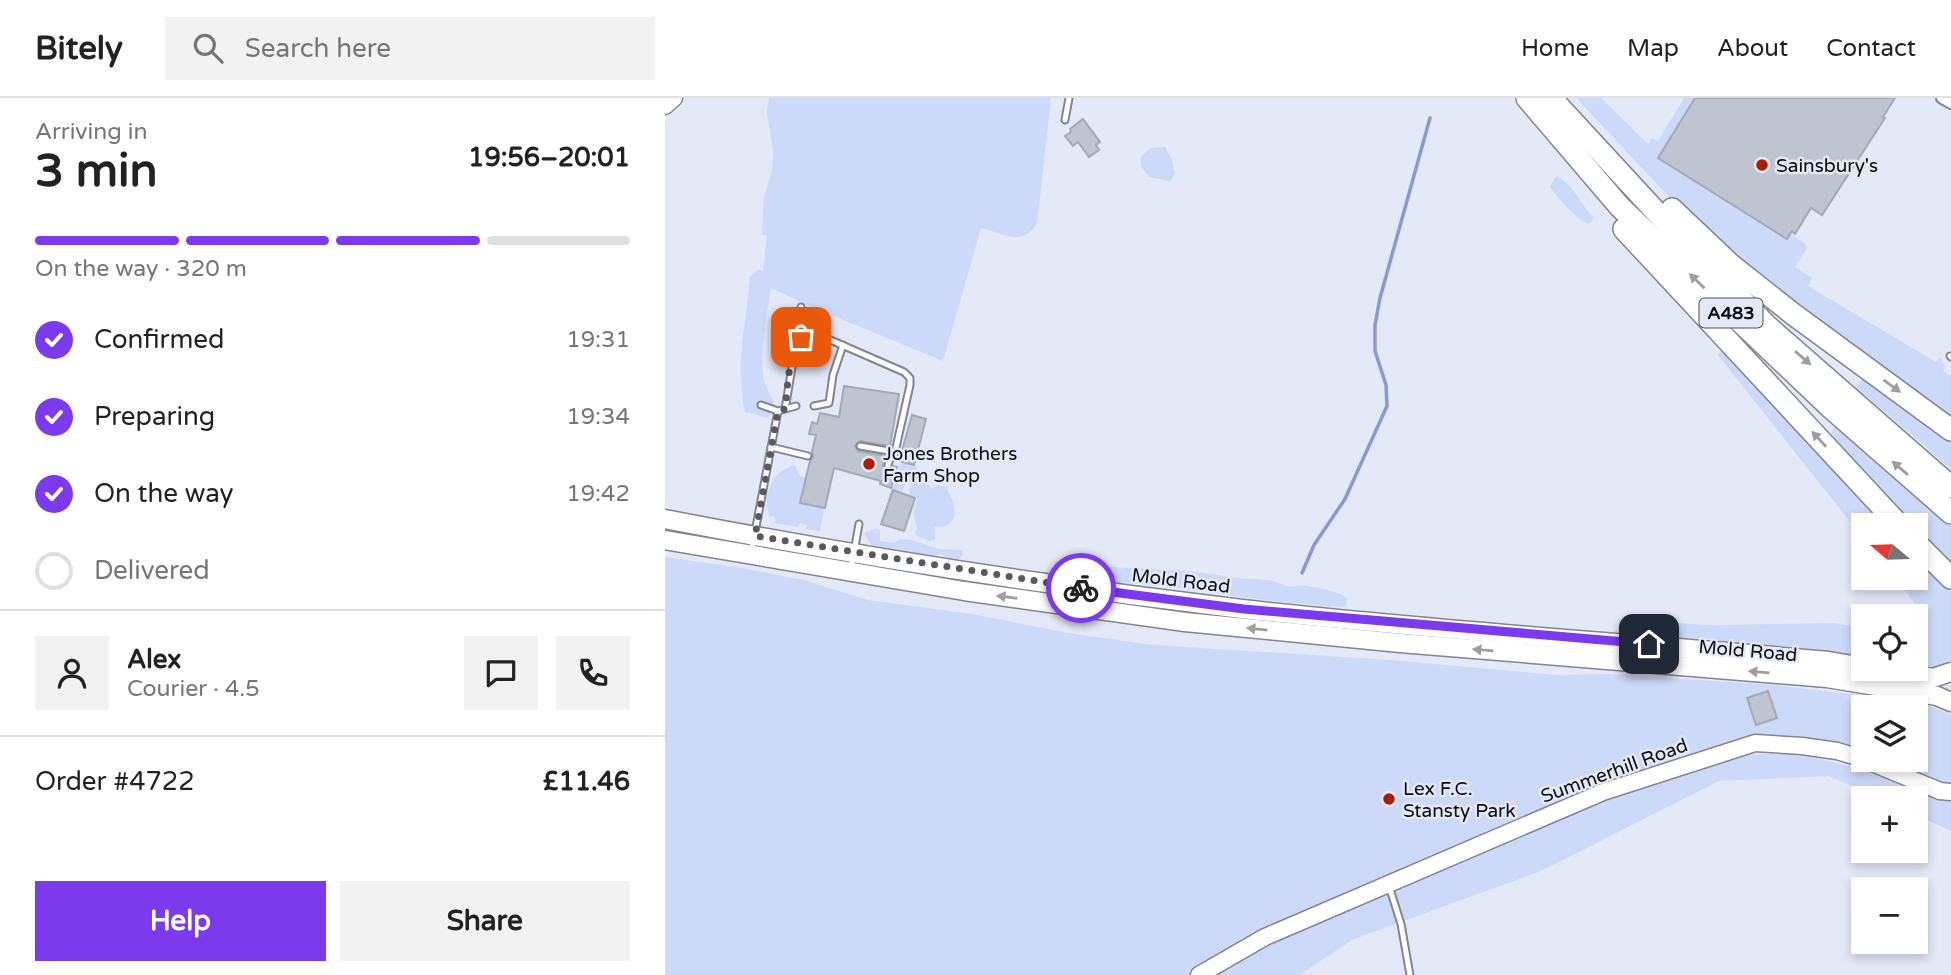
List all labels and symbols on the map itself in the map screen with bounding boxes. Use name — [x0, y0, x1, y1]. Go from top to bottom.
place label: Sainsbury's — [1776, 155, 1878, 177]
marker: Sainsbury's — [1754, 157, 1770, 173]
one-way arrow — [1688, 272, 1705, 289]
road number: A483 — [1699, 298, 1763, 328]
pin — [771, 307, 831, 367]
one-way arrow — [1794, 350, 1811, 365]
one-way arrow — [1883, 379, 1901, 393]
one-way arrow — [1811, 430, 1827, 448]
place label: Jones Brothers Farm Shop — [883, 443, 1017, 487]
marker: Jones Brothers Farm Shop — [861, 456, 877, 472]
one-way arrow — [1891, 461, 1908, 476]
north arrow — [1851, 513, 1929, 590]
courier — [1046, 553, 1116, 623]
street label: Mold Road — [1130, 564, 1231, 598]
one-way arrow — [996, 591, 1018, 602]
pin — [1619, 614, 1679, 674]
one-way arrow — [1246, 623, 1268, 634]
street label: Mold Road — [1698, 636, 1798, 666]
one-way arrow — [1472, 644, 1494, 655]
one-way arrow — [1748, 666, 1770, 677]
street label: Summerhill Road — [1538, 734, 1691, 808]
place label: Lex F.C. Stansty Park — [1403, 778, 1516, 822]
marker: Lex F.C. Stansty Park — [1381, 791, 1397, 807]

